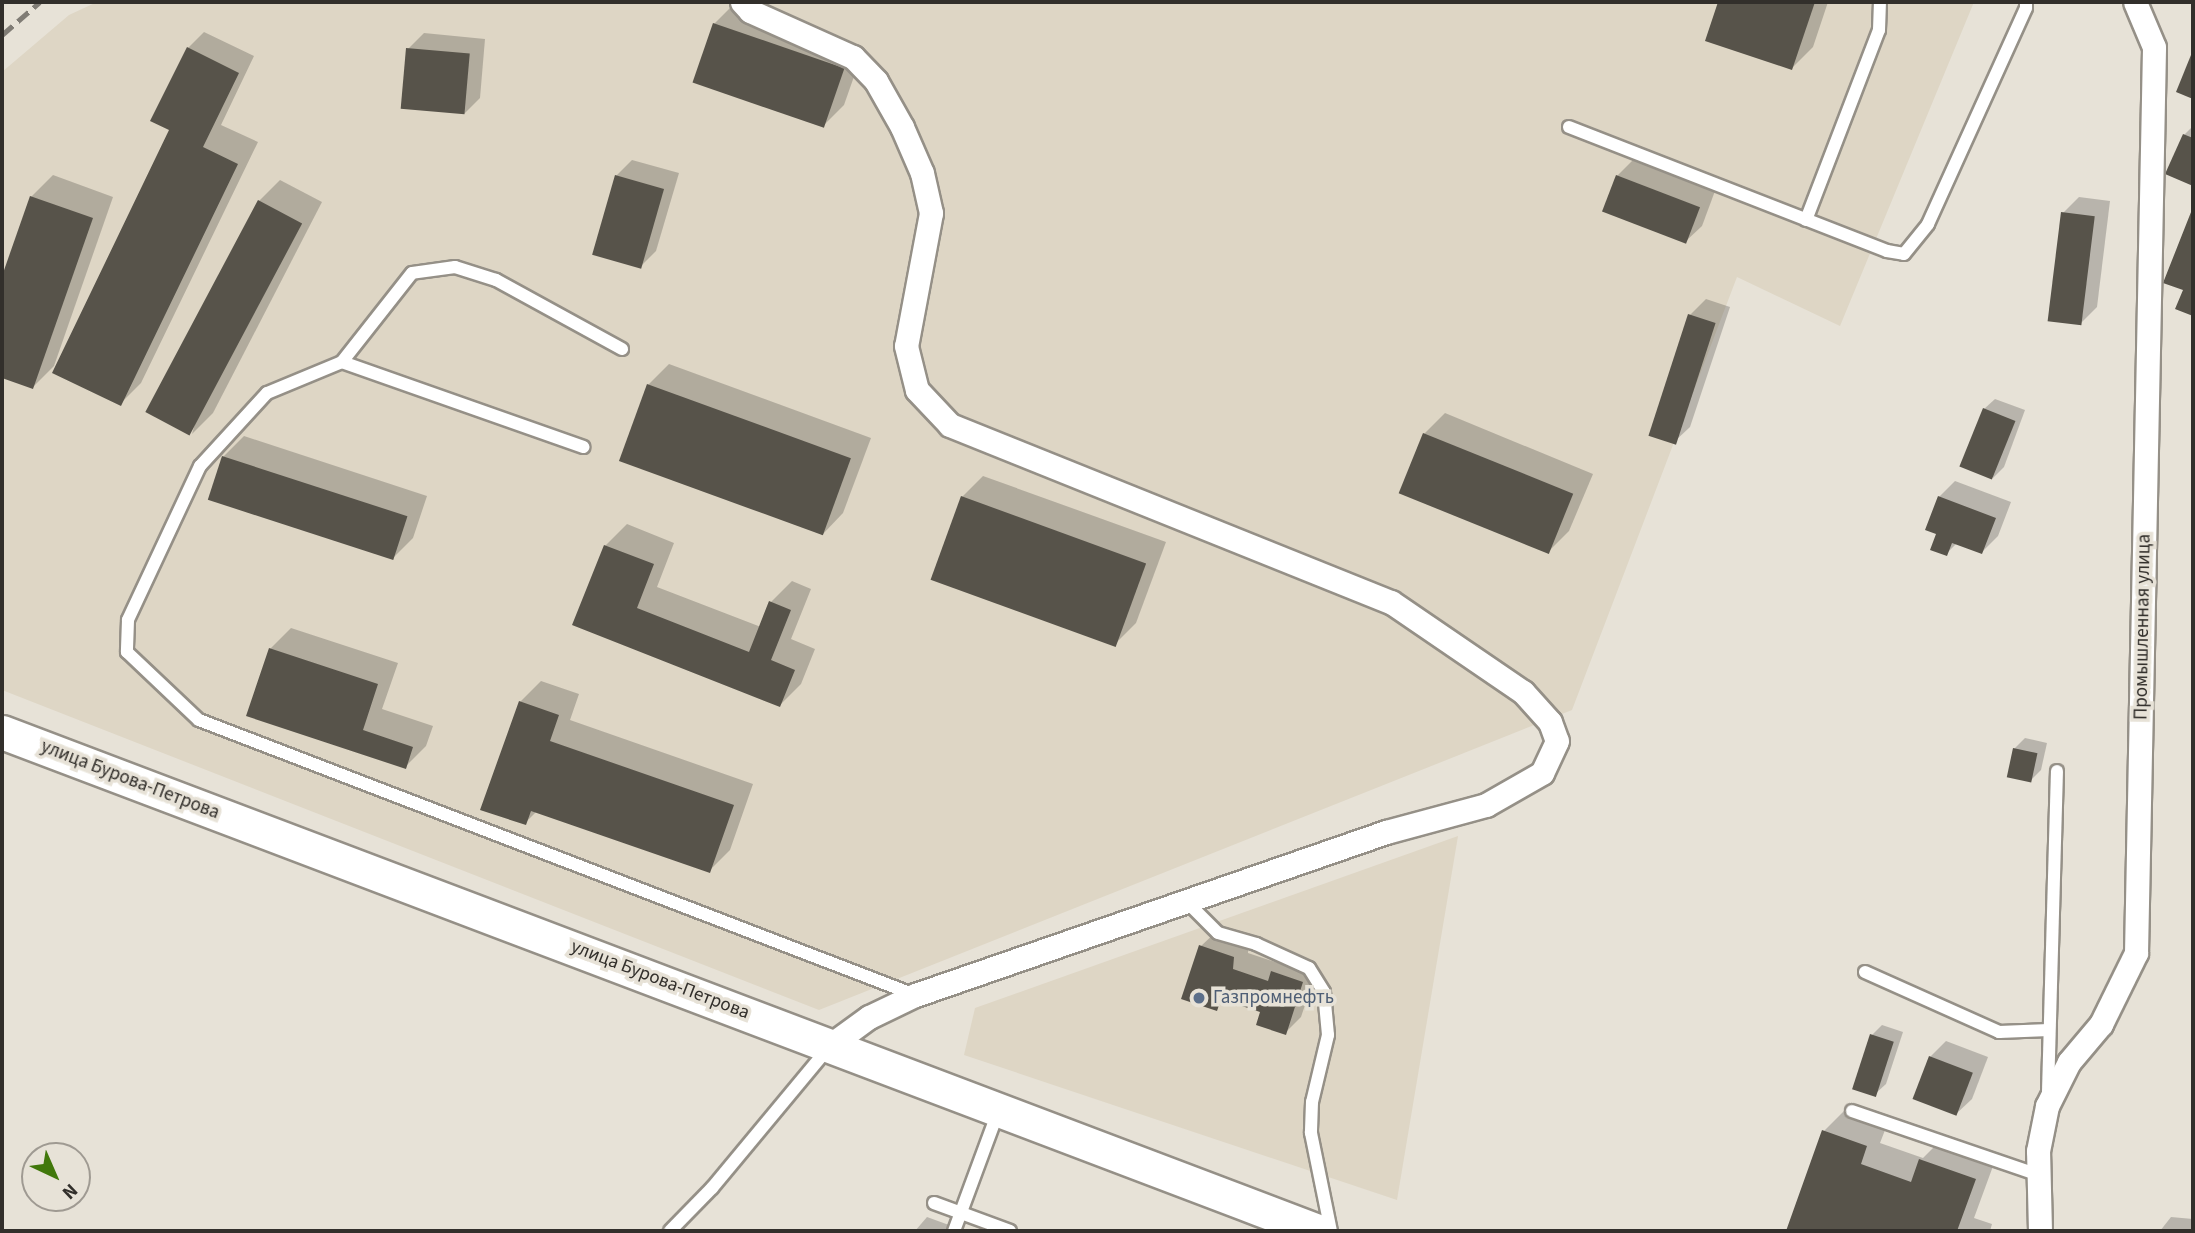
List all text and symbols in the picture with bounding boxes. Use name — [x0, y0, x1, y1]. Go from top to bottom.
street label: Промышленная улица — [2130, 534, 2156, 720]
street label: улица Бурова-Петрова — [37, 735, 223, 825]
street label: улица Бурова-Петрова — [567, 935, 753, 1025]
place label: Газпромнефть — [1213, 987, 1334, 1009]
marker: Газпромнефть — [1191, 990, 1207, 1006]
north arrow — [21, 1142, 91, 1212]
text: N — [56, 1177, 83, 1205]

